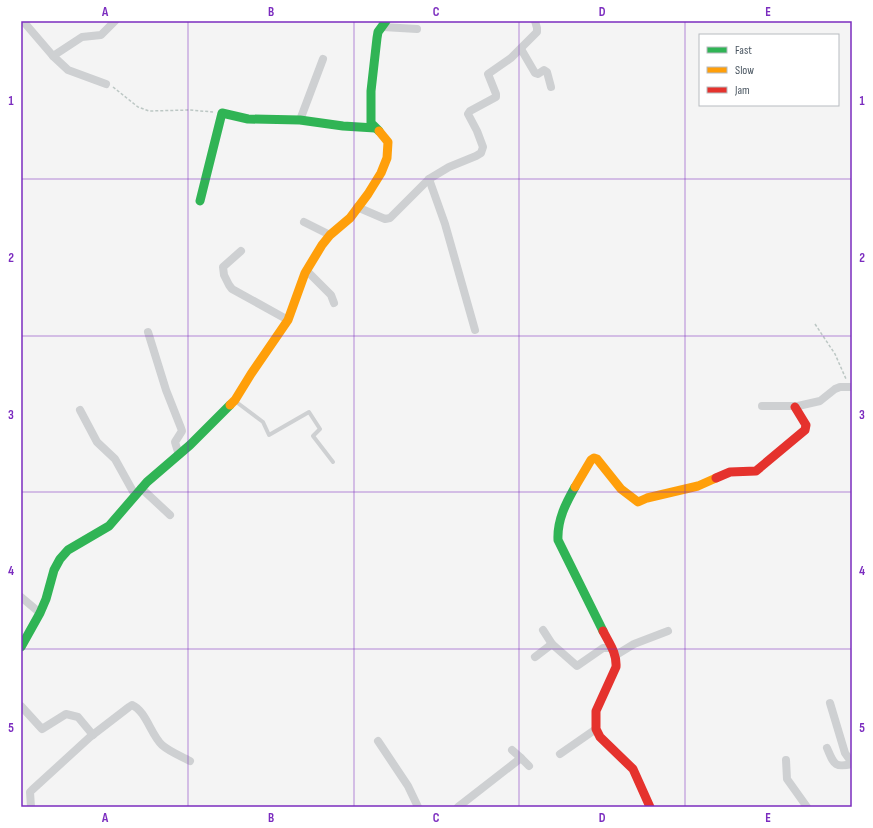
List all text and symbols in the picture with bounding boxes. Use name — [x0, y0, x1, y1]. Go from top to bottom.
text: A — [101, 4, 109, 20]
text: B — [268, 4, 274, 20]
text: C — [433, 4, 440, 20]
text: D — [599, 4, 606, 20]
text: E — [765, 4, 771, 20]
legend — [699, 34, 839, 106]
text: Fast — [735, 43, 752, 58]
text: Slow — [735, 63, 754, 78]
text: Jam — [734, 83, 750, 98]
text: 1 — [8, 93, 14, 109]
text: 1 — [859, 93, 865, 109]
text: 2 — [8, 250, 14, 266]
text: 2 — [859, 250, 865, 266]
text: 3 — [8, 407, 14, 423]
text: 3 — [859, 407, 865, 423]
text: 4 — [8, 563, 14, 579]
text: 4 — [859, 563, 865, 579]
text: 5 — [8, 720, 14, 736]
text: 5 — [859, 720, 865, 736]
text: A — [101, 810, 109, 826]
text: B — [268, 810, 274, 826]
text: C — [433, 810, 440, 826]
text: D — [599, 810, 606, 826]
text: E — [765, 810, 771, 826]

